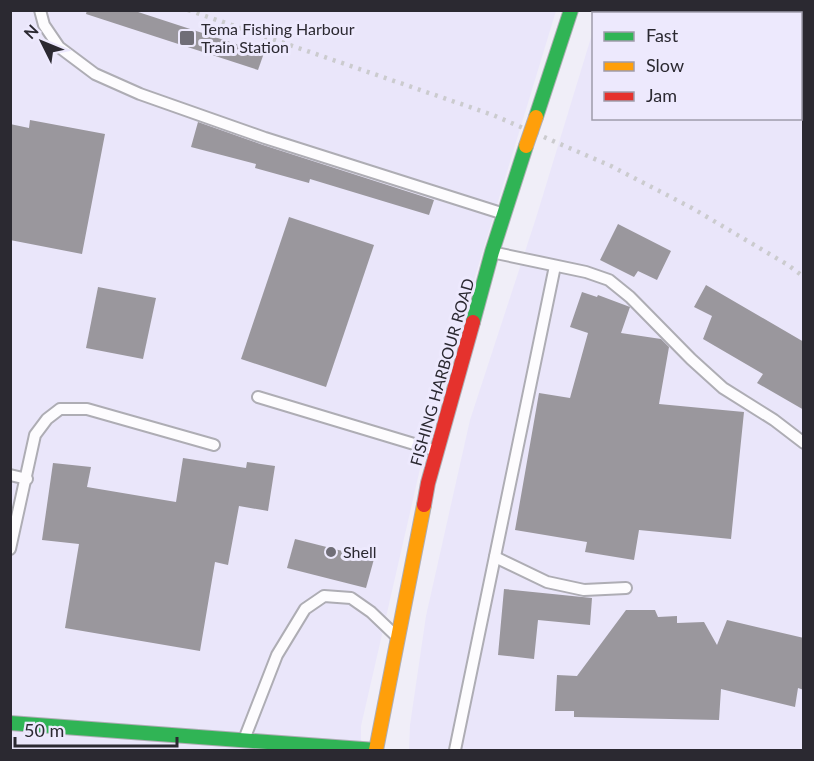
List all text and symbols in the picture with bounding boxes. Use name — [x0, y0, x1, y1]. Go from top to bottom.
north arrow — [12, 12, 72, 72]
legend — [592, 12, 802, 120]
place label: Tema Fishing Harbour Train Station — [201, 19, 355, 56]
text: N — [20, 20, 42, 42]
text: Fast — [646, 24, 679, 46]
marker: Tema Fishing Harbour Train Station — [178, 29, 196, 47]
text: Slow — [646, 54, 684, 76]
text: Jam — [646, 84, 677, 106]
street label: FISHING HARBOUR ROAD — [406, 276, 477, 468]
place label: Shell — [343, 542, 376, 561]
marker: Shell — [324, 545, 338, 559]
scale bar — [15, 710, 177, 748]
text: 50 m — [24, 719, 64, 741]

